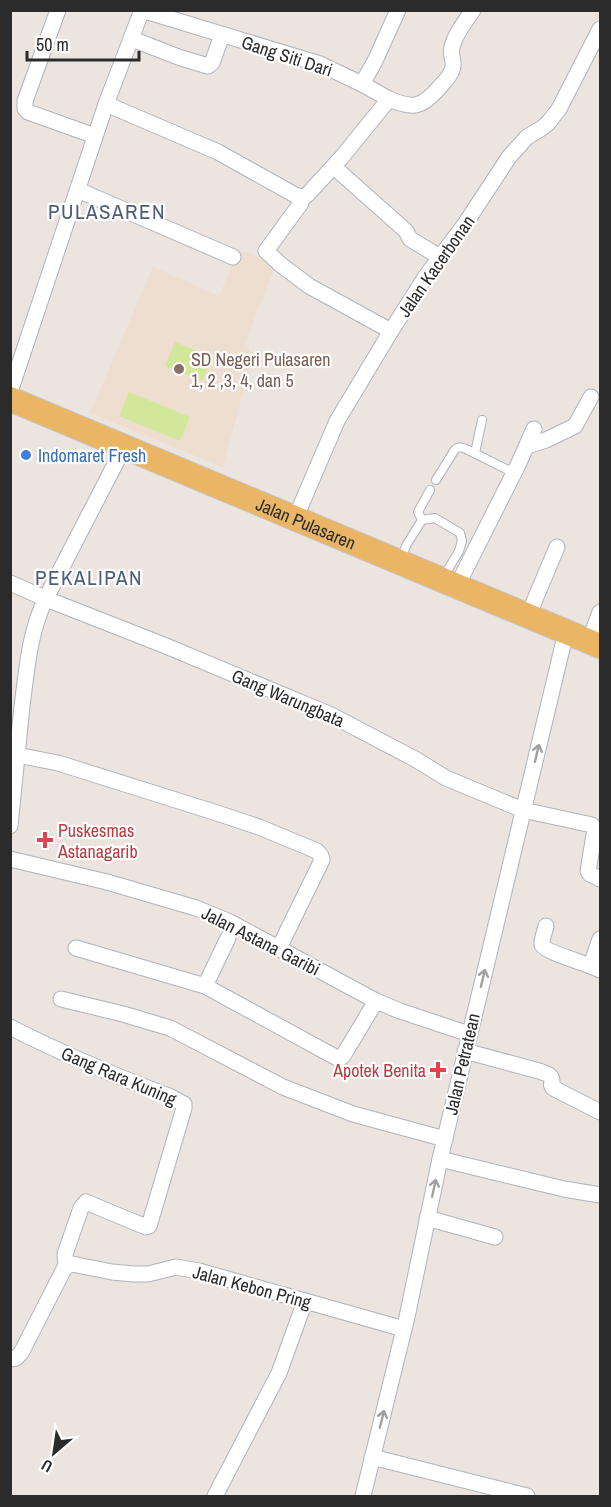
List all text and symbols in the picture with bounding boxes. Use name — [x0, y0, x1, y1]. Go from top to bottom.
scale bar — [27, 24, 140, 62]
street label: Gang Siti Dari — [238, 30, 336, 82]
text: 50 m — [36, 32, 69, 57]
district label: PULASAREN — [48, 197, 166, 226]
street label: Jalan Kacerbonan — [392, 210, 480, 322]
place label: SD Negeri Pulasaren 1, 2 ,3, 4, dan 5 — [191, 347, 330, 393]
marker: SD Negeri Pulasaren 1, 2 ,3, 4, dan 5 — [172, 362, 186, 376]
place label: Indomaret Fresh — [38, 443, 146, 468]
marker: Indomaret Fresh — [19, 448, 33, 462]
street label: Jalan Pulasaren — [252, 491, 360, 555]
district label: PEKALIPAN — [35, 563, 143, 592]
street label: Gang Warungbata — [228, 663, 348, 733]
one-way arrow — [531, 744, 543, 763]
place label: Puskesmas Astanagarib — [57, 818, 138, 864]
marker: Puskesmas Astanagarib — [36, 831, 54, 849]
street label: Jalan Astana Garibi — [198, 900, 324, 982]
one-way arrow — [477, 969, 489, 988]
street label: Jalan Petratean — [438, 1011, 486, 1117]
street label: Gang Rara Kuning — [57, 1040, 181, 1112]
place label: Apotek Benita — [332, 1058, 426, 1083]
marker: Apotek Benita — [431, 1063, 445, 1077]
one-way arrow — [428, 1179, 440, 1198]
street label: Jalan Kebon Pring — [190, 1259, 315, 1315]
one-way arrow — [376, 1410, 388, 1429]
north arrow — [24, 1423, 84, 1483]
text: U — [37, 1454, 56, 1478]

